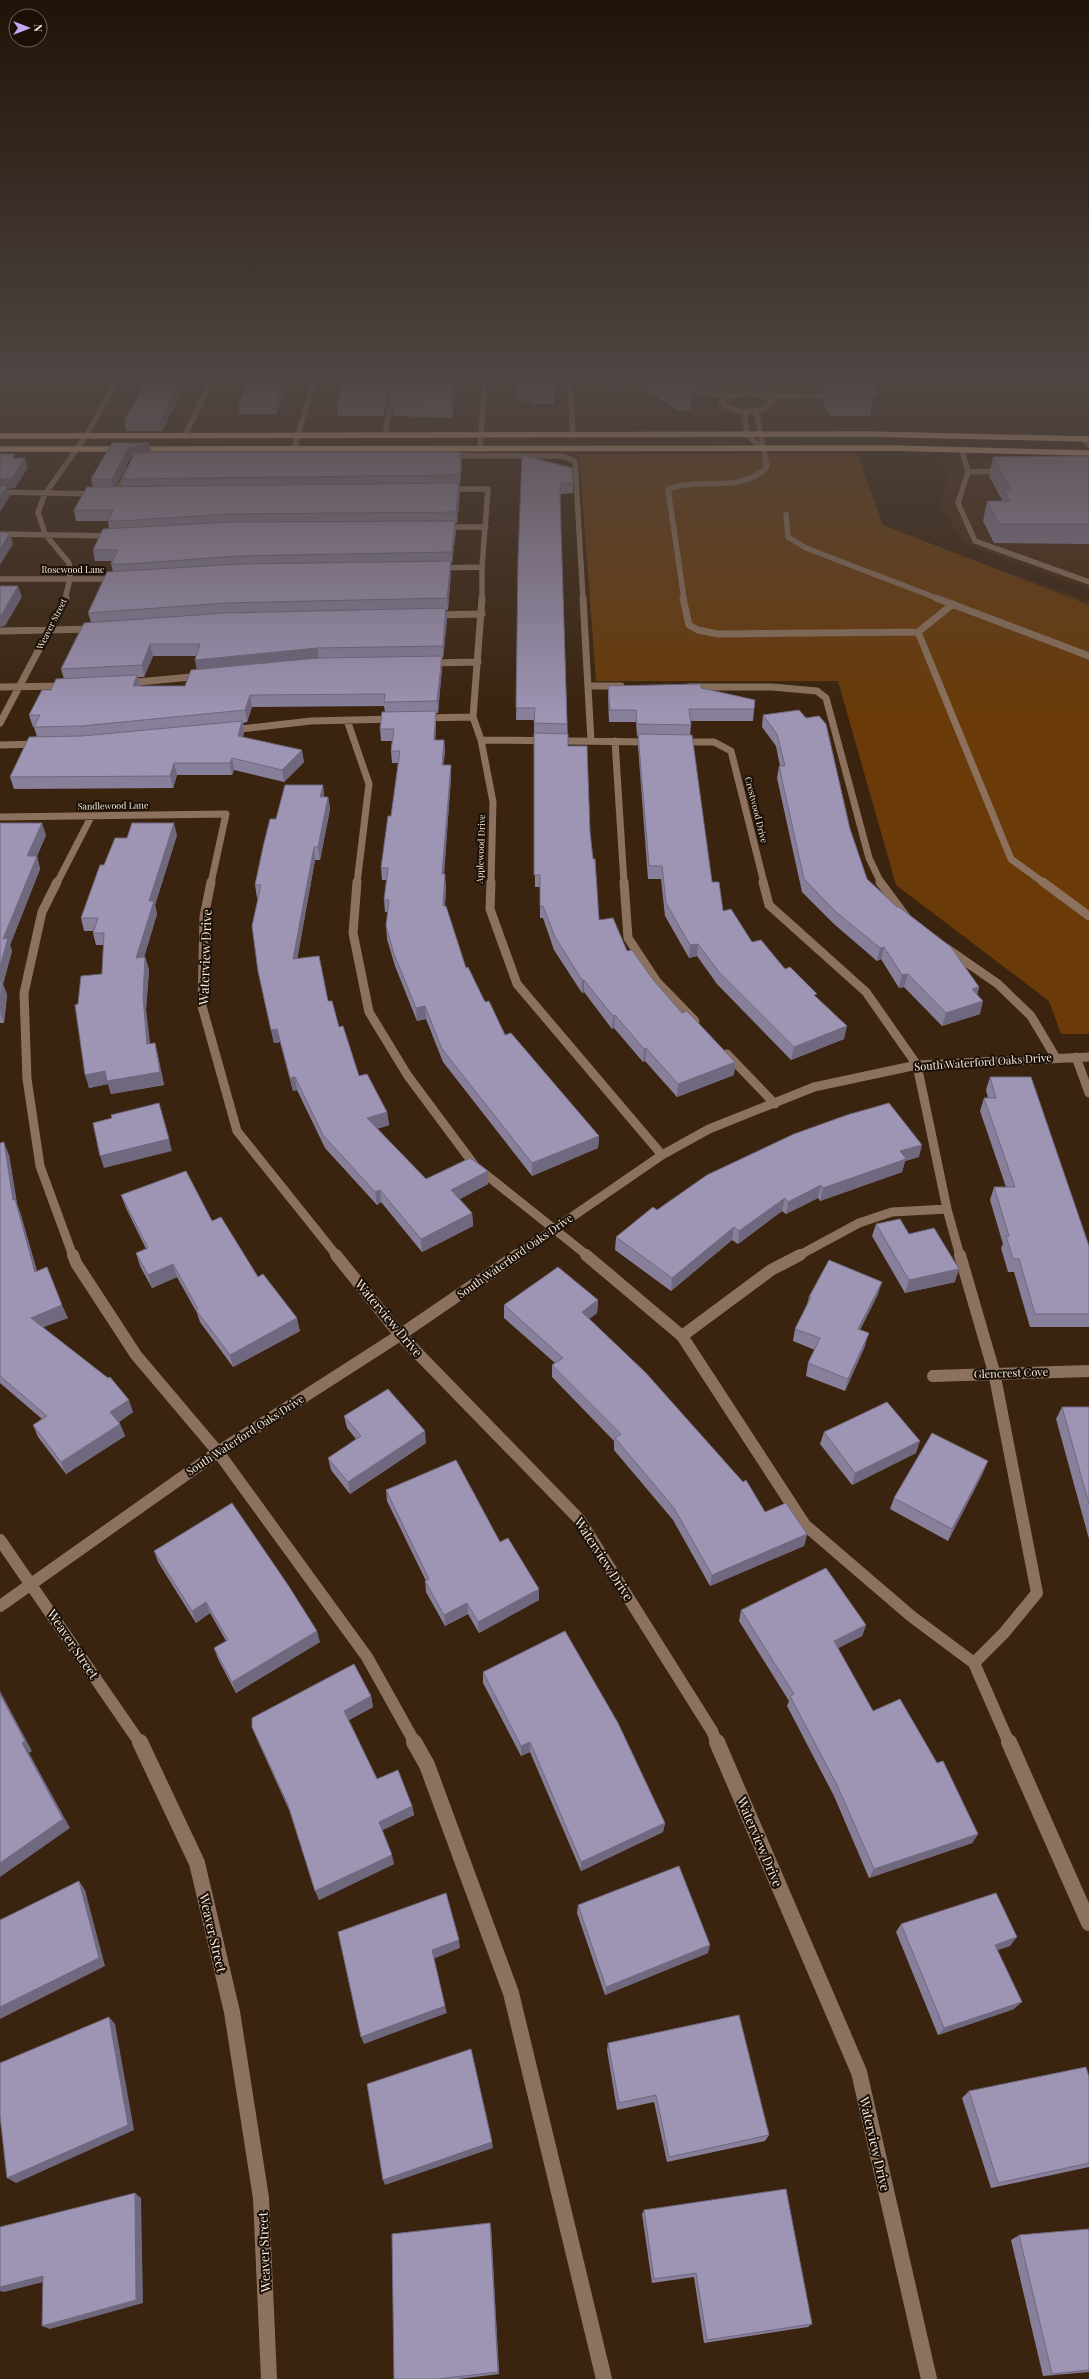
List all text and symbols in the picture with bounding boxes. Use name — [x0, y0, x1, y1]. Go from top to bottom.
north arrow — [8, 8, 48, 48]
text: N — [31, 24, 46, 32]
street label: Rosewood Lane — [41, 563, 105, 575]
street label: Weaver Street — [33, 595, 69, 652]
street label: Crestwood Drive — [743, 775, 771, 845]
street label: Sandlewood Lane — [77, 798, 149, 812]
street label: Applewood Drive — [473, 814, 487, 885]
street label: Waterview Drive — [194, 908, 215, 1006]
street label: South Waterford Oaks Drive — [914, 1049, 1053, 1074]
street label: South Waterford Oaks Drive — [454, 1210, 576, 1301]
street label: Waterview Drive — [351, 1275, 427, 1360]
street label: Glencrest Cove — [974, 1364, 1049, 1381]
street label: South Waterford Oaks Drive — [183, 1391, 307, 1478]
street label: Waterview Drive — [571, 1513, 638, 1604]
street label: Weaver Street — [43, 1605, 103, 1682]
street label: Waterview Drive — [733, 1793, 787, 1890]
street label: Weaver Street — [196, 1891, 231, 1974]
street label: Waterview Drive — [856, 2094, 895, 2193]
street label: Weaver Street — [254, 2211, 273, 2293]

